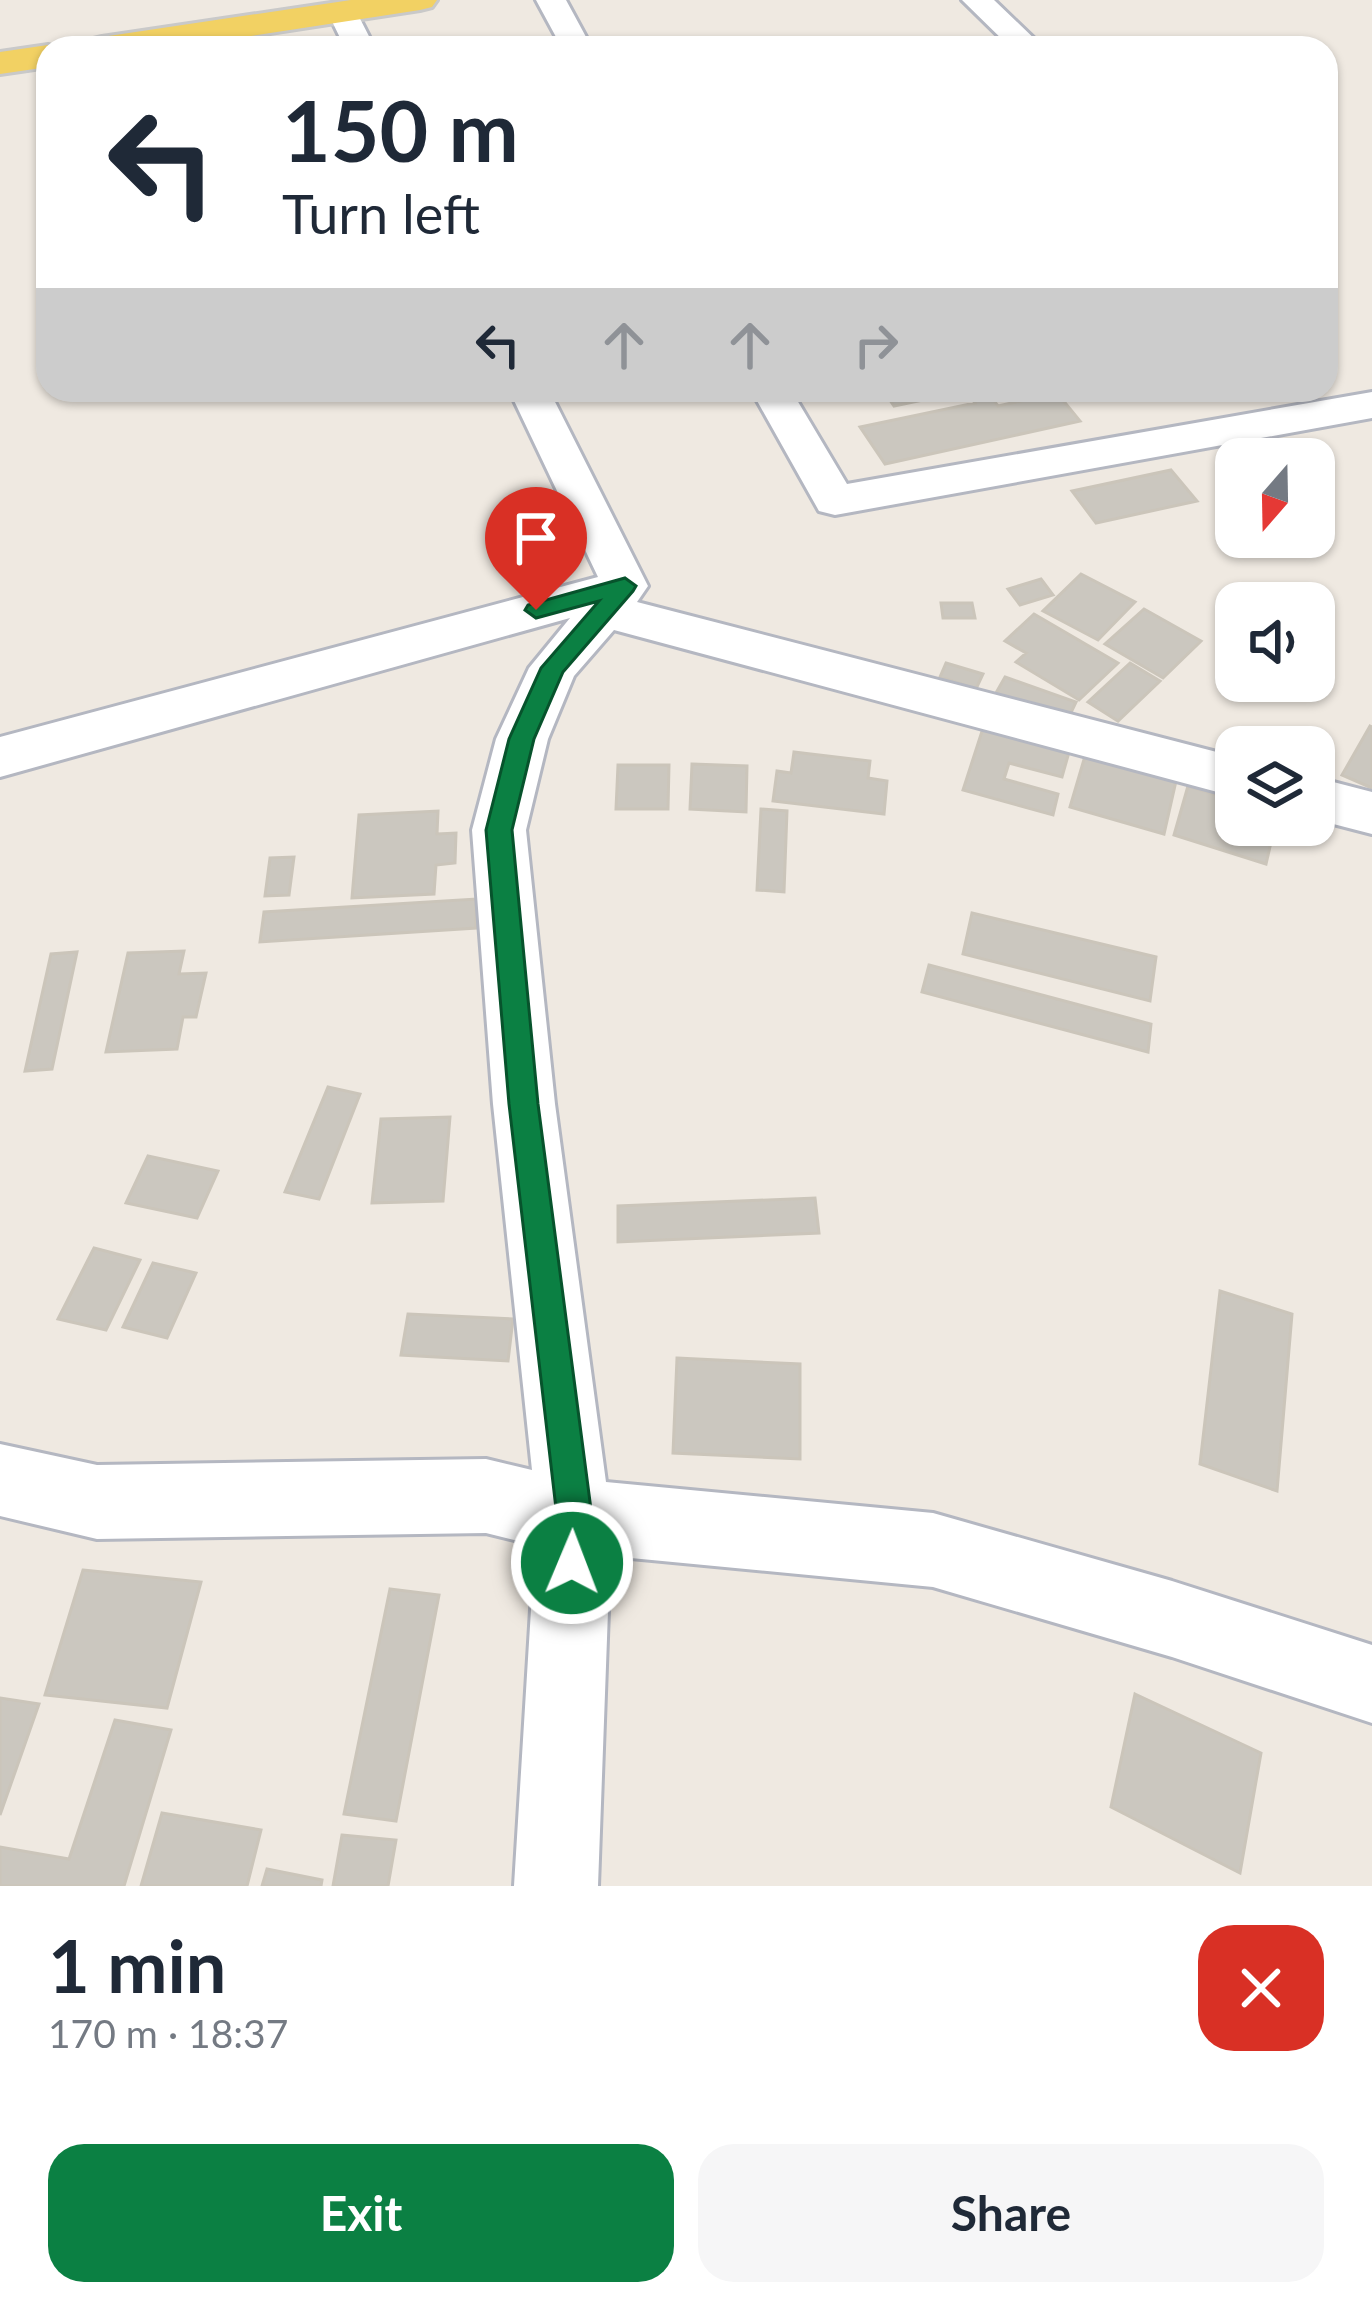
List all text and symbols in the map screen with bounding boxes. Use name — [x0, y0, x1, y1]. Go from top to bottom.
text: 150 m — [282, 79, 519, 180]
icon: left — [84, 84, 240, 240]
text: Turn left — [282, 181, 480, 246]
icon: left — [465, 312, 531, 378]
icon: ahead — [591, 312, 657, 378]
icon: ahead — [717, 312, 783, 378]
icon: right — [843, 312, 909, 378]
north arrow — [1215, 438, 1335, 558]
map controls — [1215, 438, 1335, 846]
pin — [485, 487, 587, 610]
icon: arrive — [503, 505, 569, 571]
button: sound — [1215, 582, 1335, 702]
button: layers — [1215, 726, 1335, 846]
position arrow — [509, 1500, 635, 1626]
text: 1 min — [48, 1922, 226, 2008]
button: close — [1198, 1925, 1324, 2051]
text: 170 m · 18:37 — [48, 2010, 288, 2056]
button: Exit — [48, 2144, 674, 2282]
button: Share — [698, 2144, 1324, 2282]

